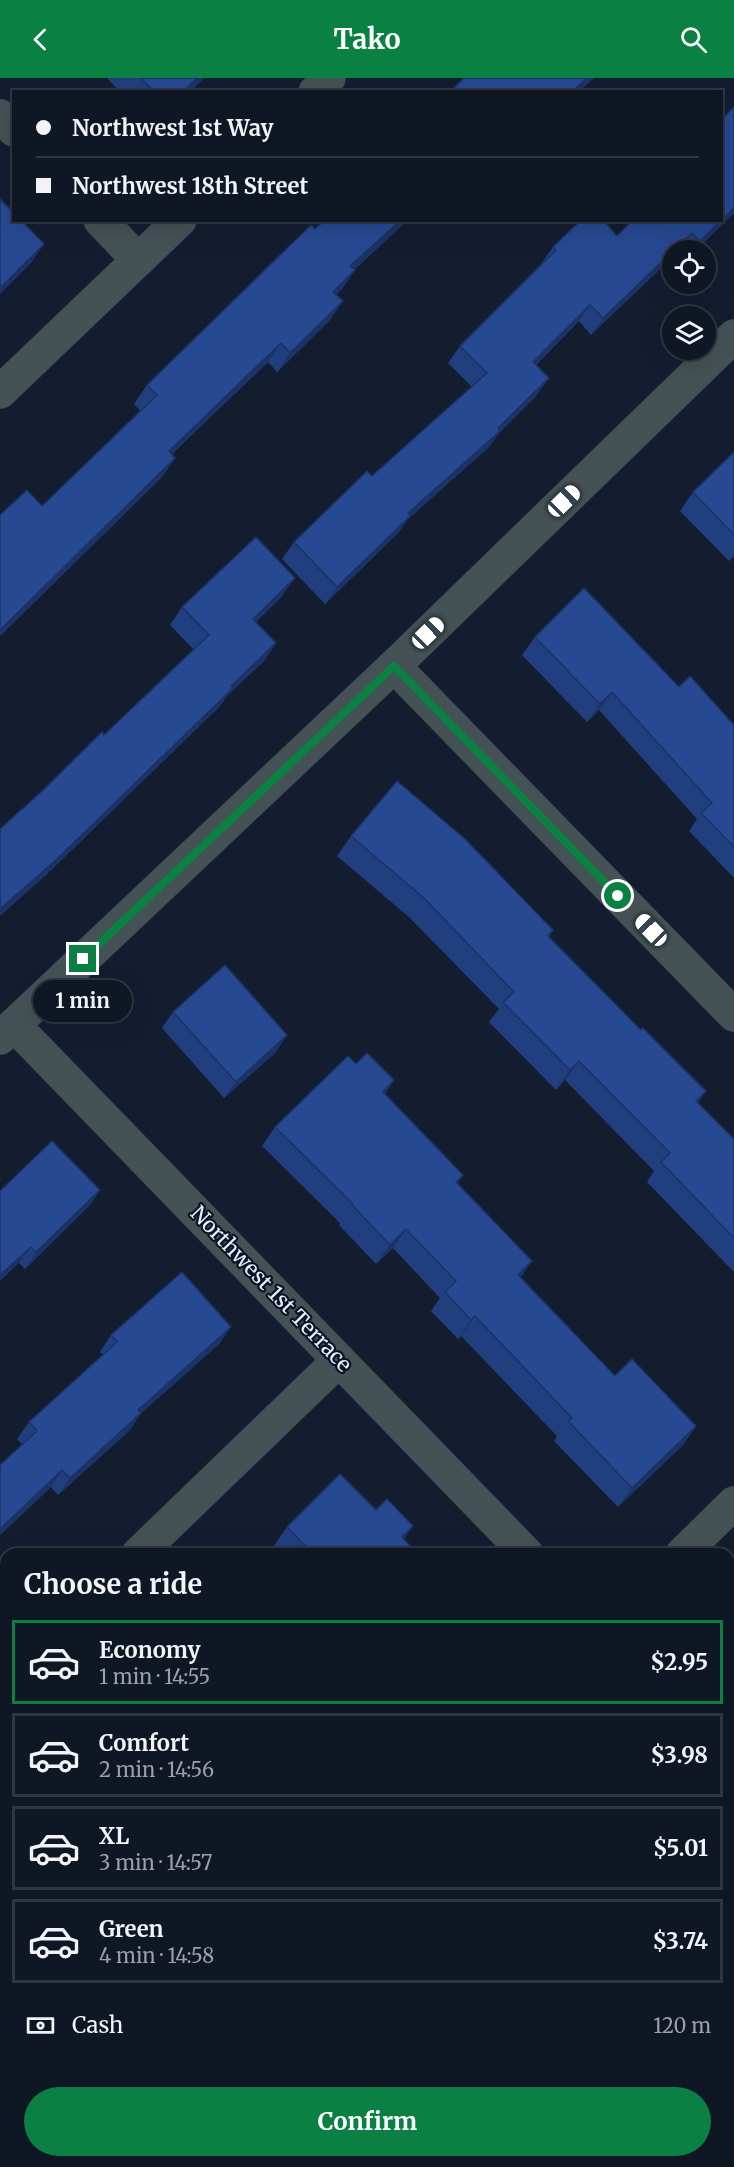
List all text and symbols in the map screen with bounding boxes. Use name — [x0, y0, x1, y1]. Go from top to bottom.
text: Tako — [334, 22, 400, 56]
icon: back — [24, 23, 57, 56]
icon: search — [677, 23, 710, 56]
text: Northwest 1st Way — [72, 114, 274, 142]
text: Northwest 18th Street — [72, 172, 308, 200]
map controls — [662, 240, 716, 360]
button: locate — [662, 240, 716, 294]
button: layers — [662, 306, 716, 360]
car — [545, 482, 583, 520]
car — [409, 614, 447, 652]
route start — [604, 882, 631, 909]
car — [632, 911, 670, 949]
route end — [69, 945, 96, 972]
callout: 1 min — [34, 980, 132, 1022]
text: 1 min — [55, 988, 110, 1013]
street label: Northwest 1st Terrace — [185, 1200, 358, 1377]
text: Choose a ride — [24, 1567, 202, 1601]
icon: car — [27, 1635, 81, 1689]
text: Economy — [99, 1636, 200, 1664]
text: $2.95 — [650, 1648, 708, 1676]
text: 1 min · 14:55 — [99, 1664, 210, 1689]
icon: car — [27, 1728, 81, 1782]
text: Comfort — [99, 1729, 189, 1757]
text: $3.98 — [651, 1741, 708, 1769]
text: 2 min · 14:56 — [99, 1757, 214, 1782]
icon: car — [27, 1821, 81, 1875]
text: XL — [99, 1822, 129, 1850]
text: $5.01 — [653, 1834, 708, 1862]
text: 3 min · 14:57 — [99, 1850, 212, 1875]
icon: car — [27, 1914, 81, 1968]
text: Green — [99, 1915, 163, 1943]
text: $3.74 — [653, 1927, 708, 1955]
text: 4 min · 14:58 — [99, 1943, 214, 1968]
icon: cash — [24, 2009, 57, 2042]
text: Cash — [72, 2011, 123, 2039]
text: 120 m — [653, 2013, 711, 2038]
button: Confirm — [24, 2087, 711, 2156]

